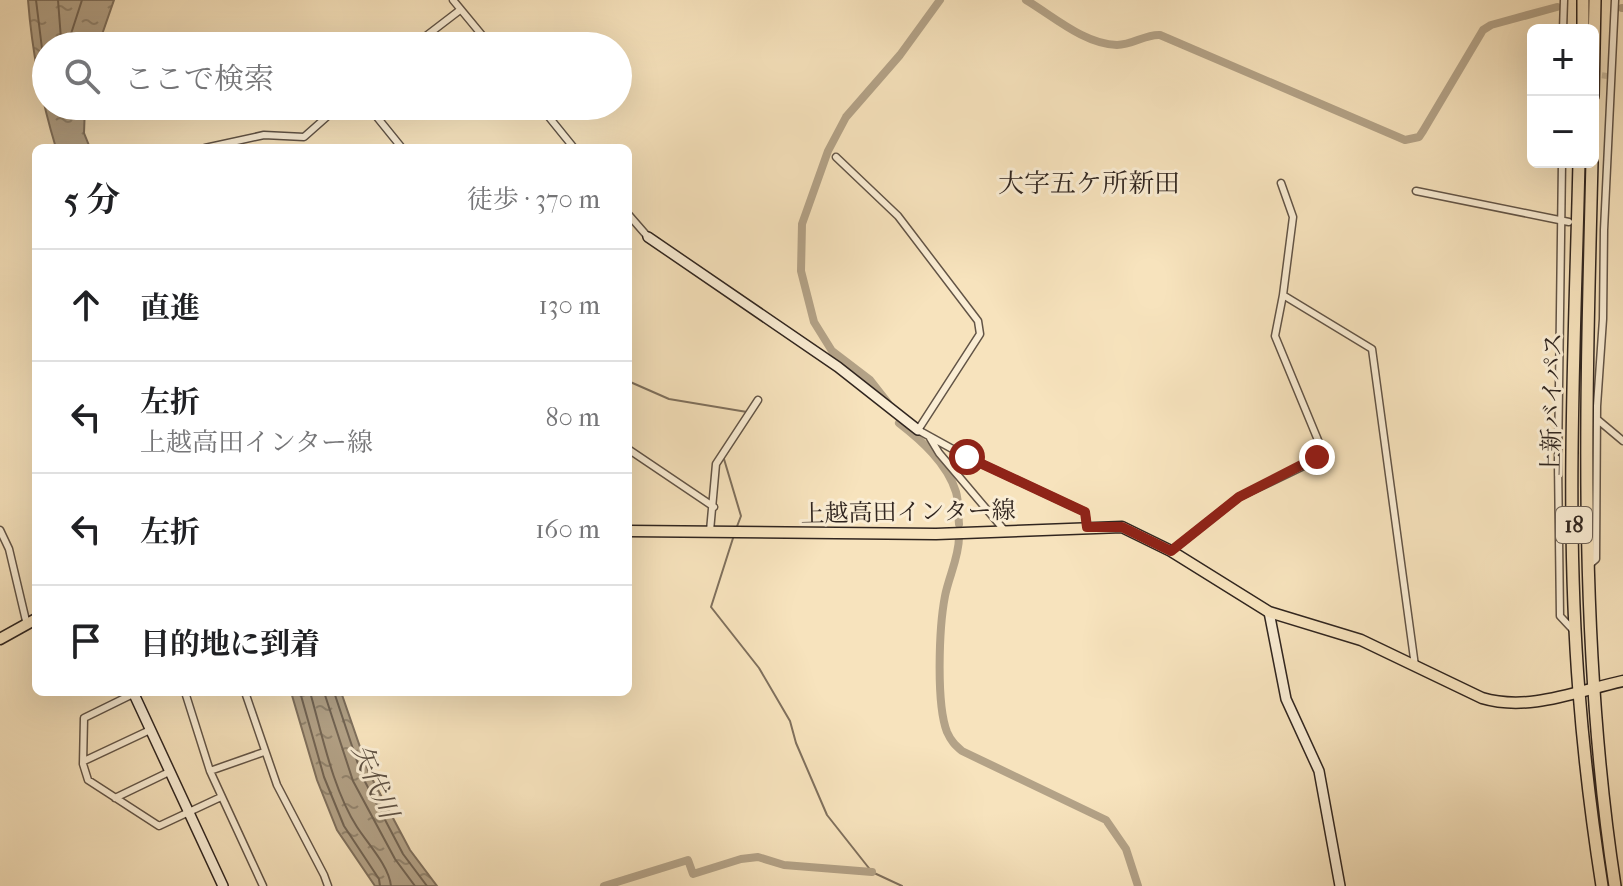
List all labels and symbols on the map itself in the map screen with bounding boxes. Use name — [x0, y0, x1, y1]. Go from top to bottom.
district label: 大字五ケ所新田 — [998, 168, 1180, 199]
street label: 上新バイパス — [1537, 332, 1567, 476]
route start — [949, 439, 985, 475]
route end — [1299, 439, 1335, 475]
street label: 上越高田インター線 — [800, 496, 1016, 528]
road number: 18 — [1556, 507, 1592, 543]
water label: 矢代川 — [345, 739, 406, 826]

